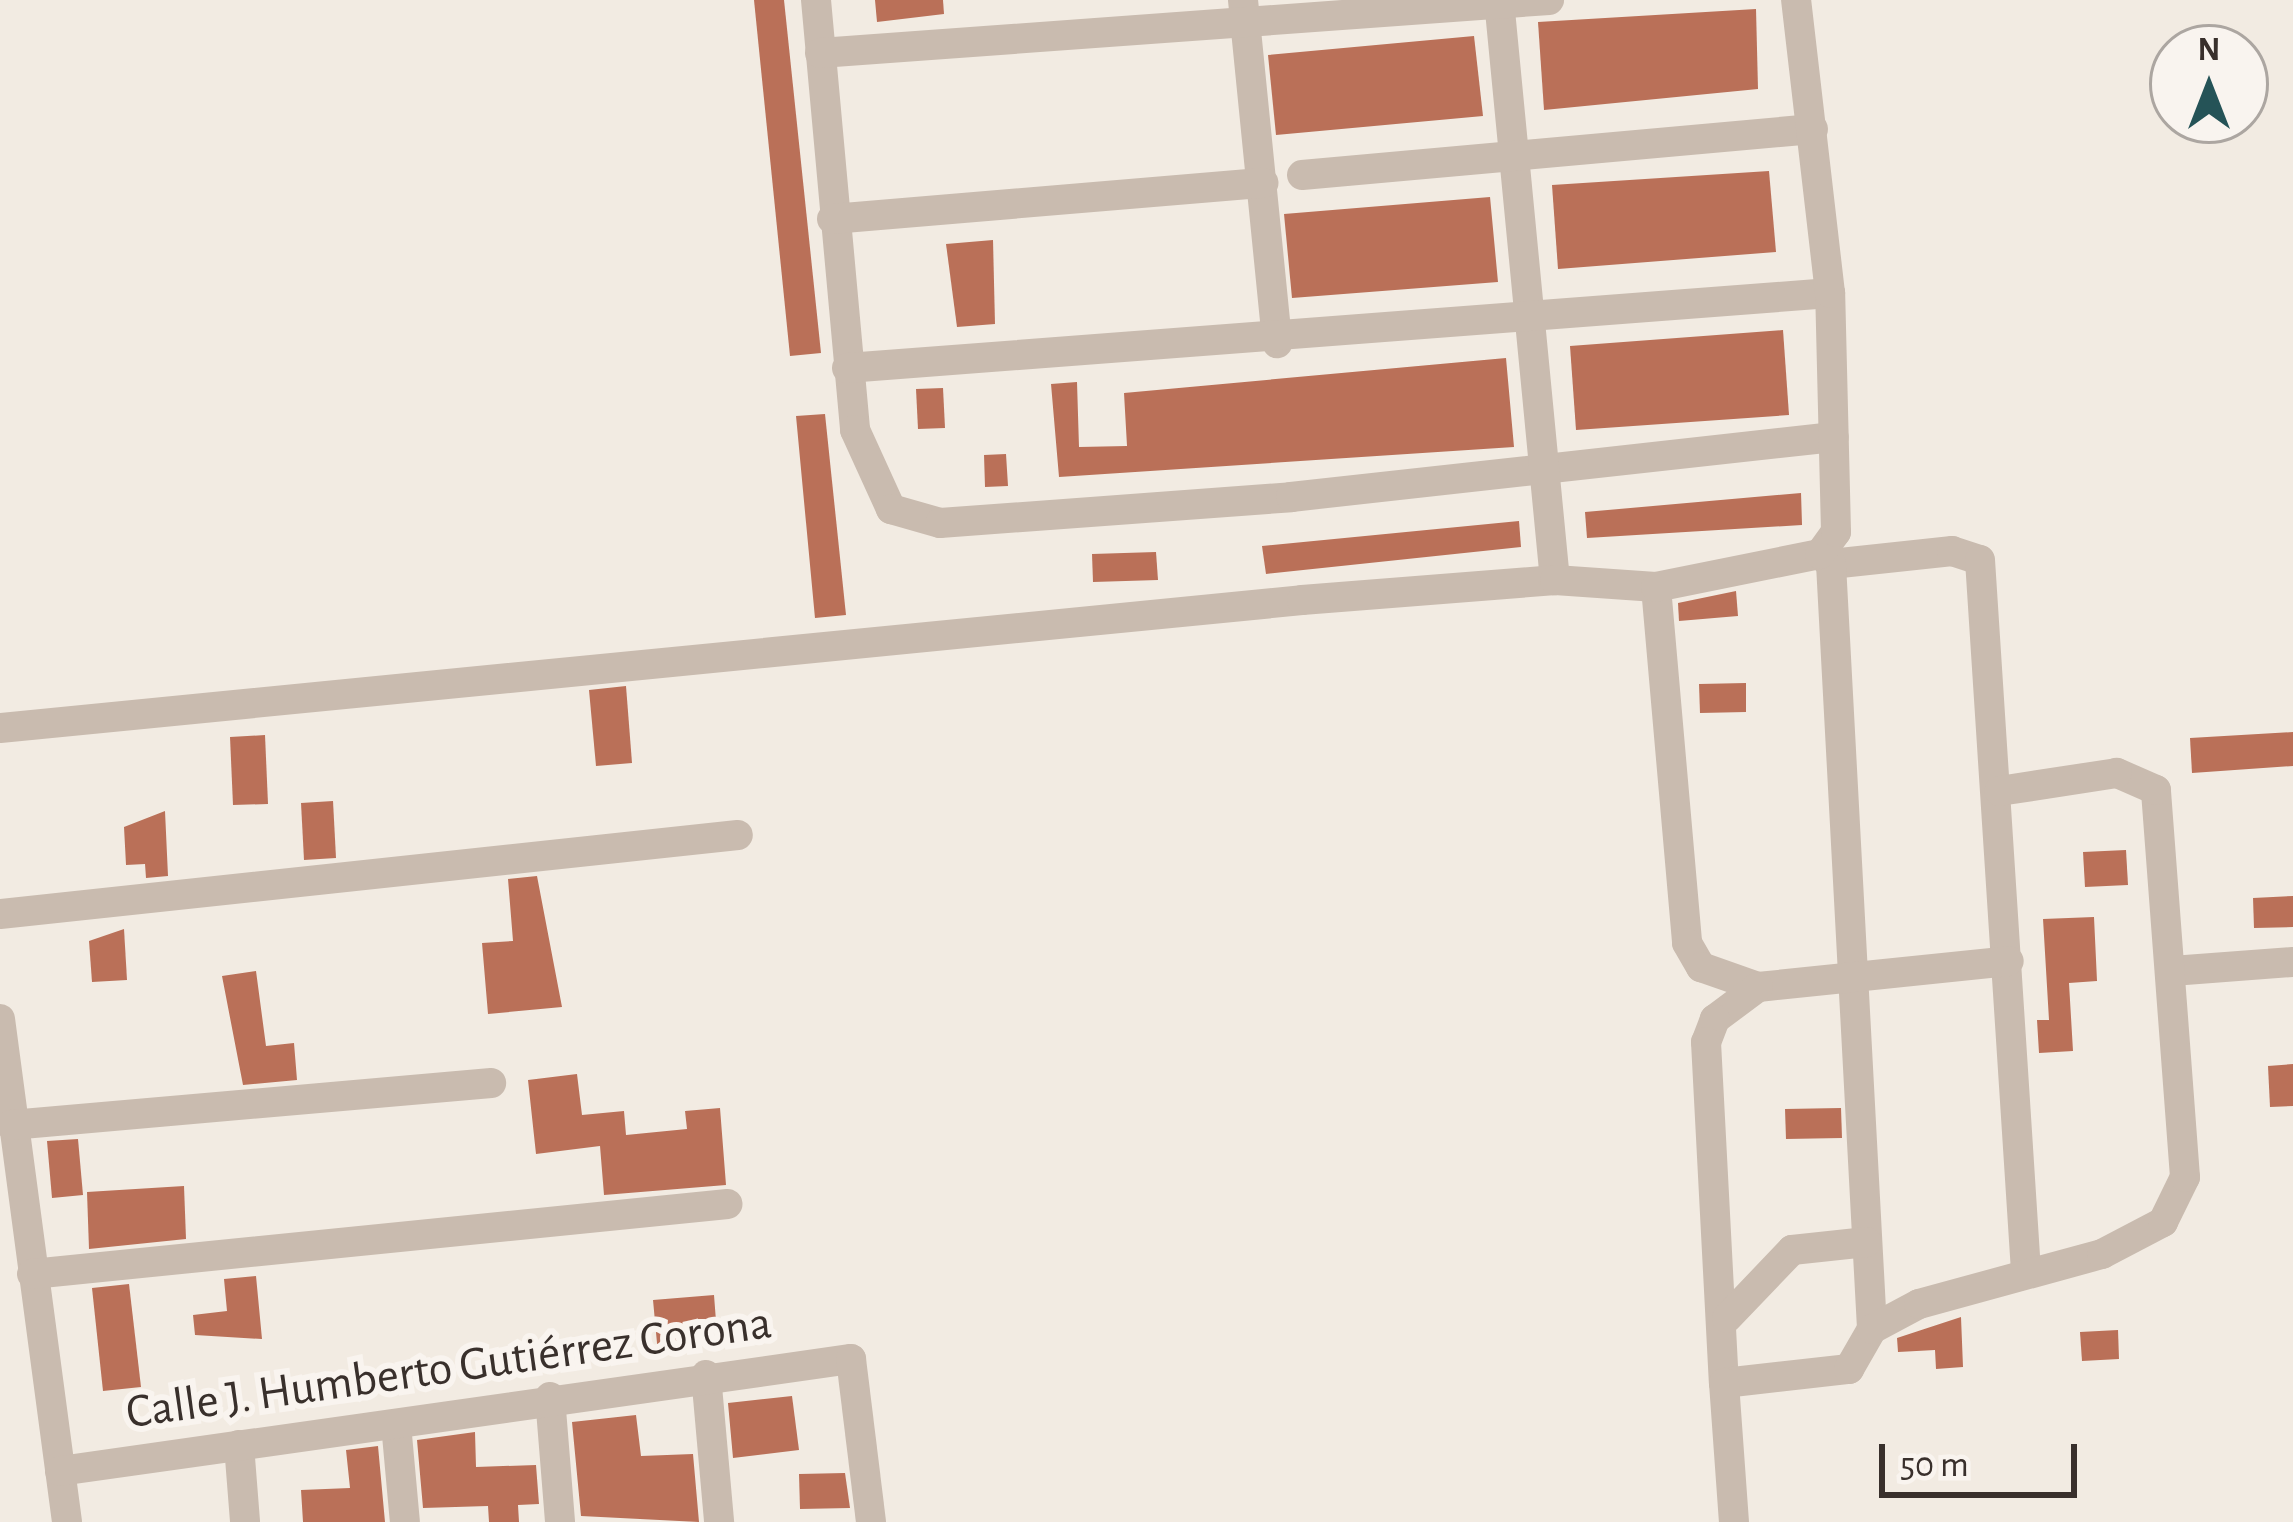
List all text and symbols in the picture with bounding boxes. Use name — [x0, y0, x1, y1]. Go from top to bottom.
north arrow — [2149, 24, 2269, 144]
text: N — [2198, 34, 2220, 67]
street label: Calle J. Humberto Gutiérrez Corona — [123, 1295, 775, 1443]
scale bar — [1885, 1420, 2083, 1494]
text: 50 m — [1900, 1447, 1969, 1483]

